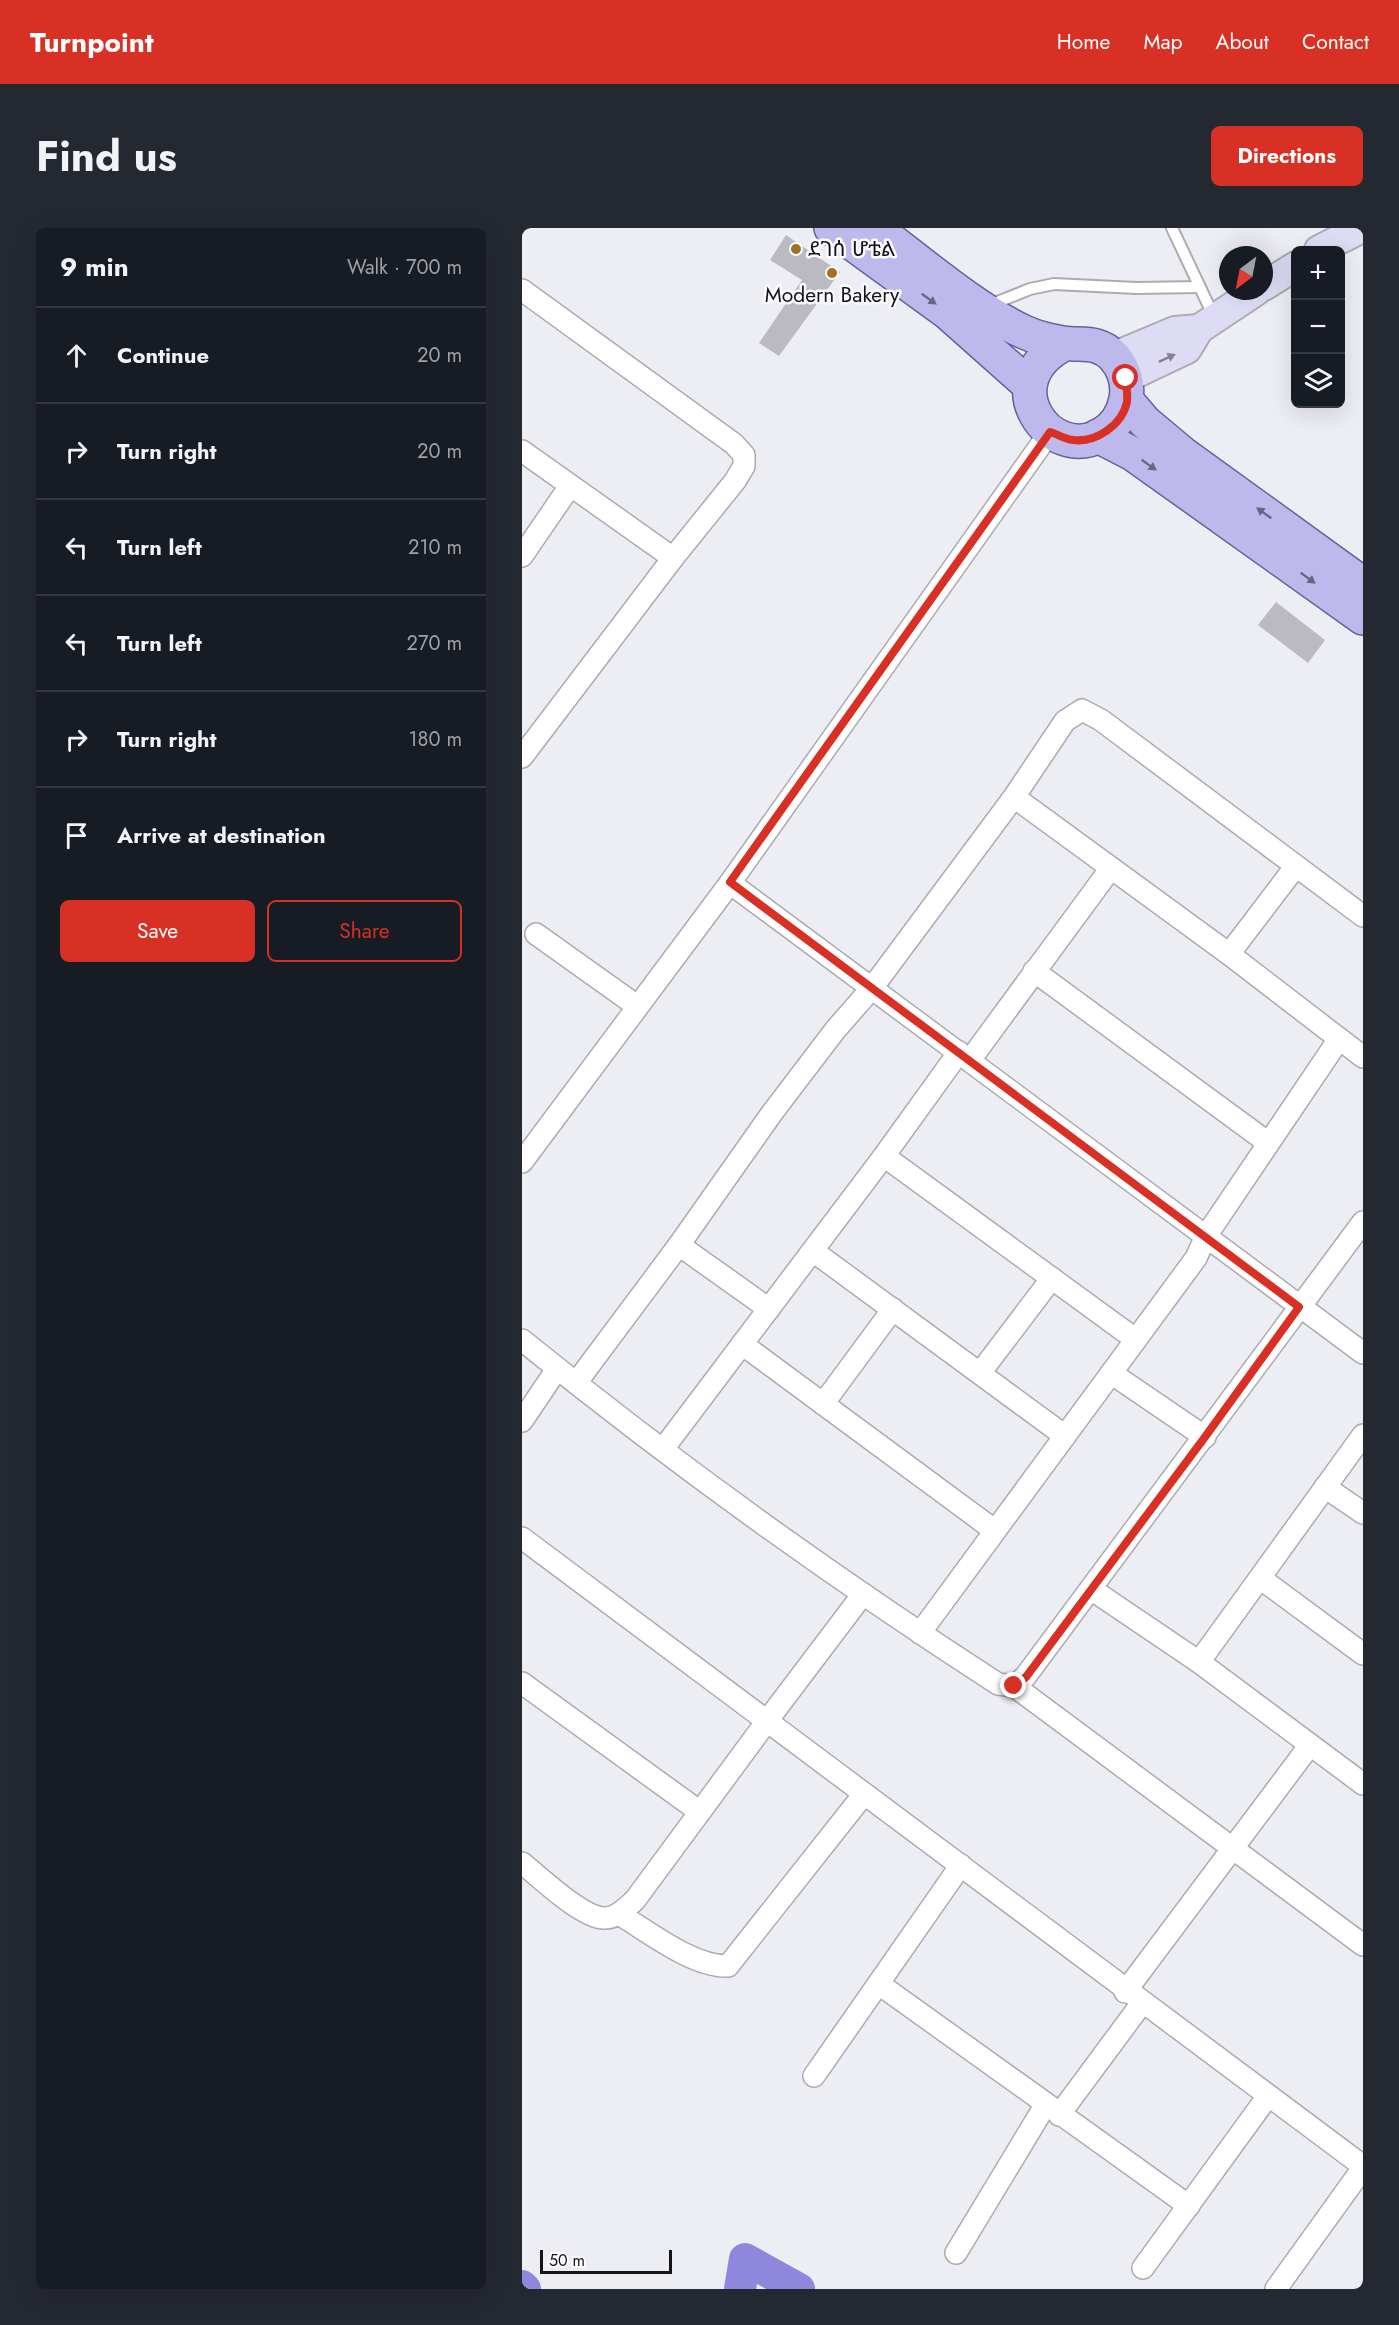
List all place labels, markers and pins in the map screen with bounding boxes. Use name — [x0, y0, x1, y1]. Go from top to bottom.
place label: ደገሰ ሆቴል — [808, 234, 895, 264]
marker: ደገሰ ሆቴል — [789, 242, 803, 256]
marker: Modern Bakery — [825, 266, 839, 280]
place label: Modern Bakery — [765, 280, 900, 310]

